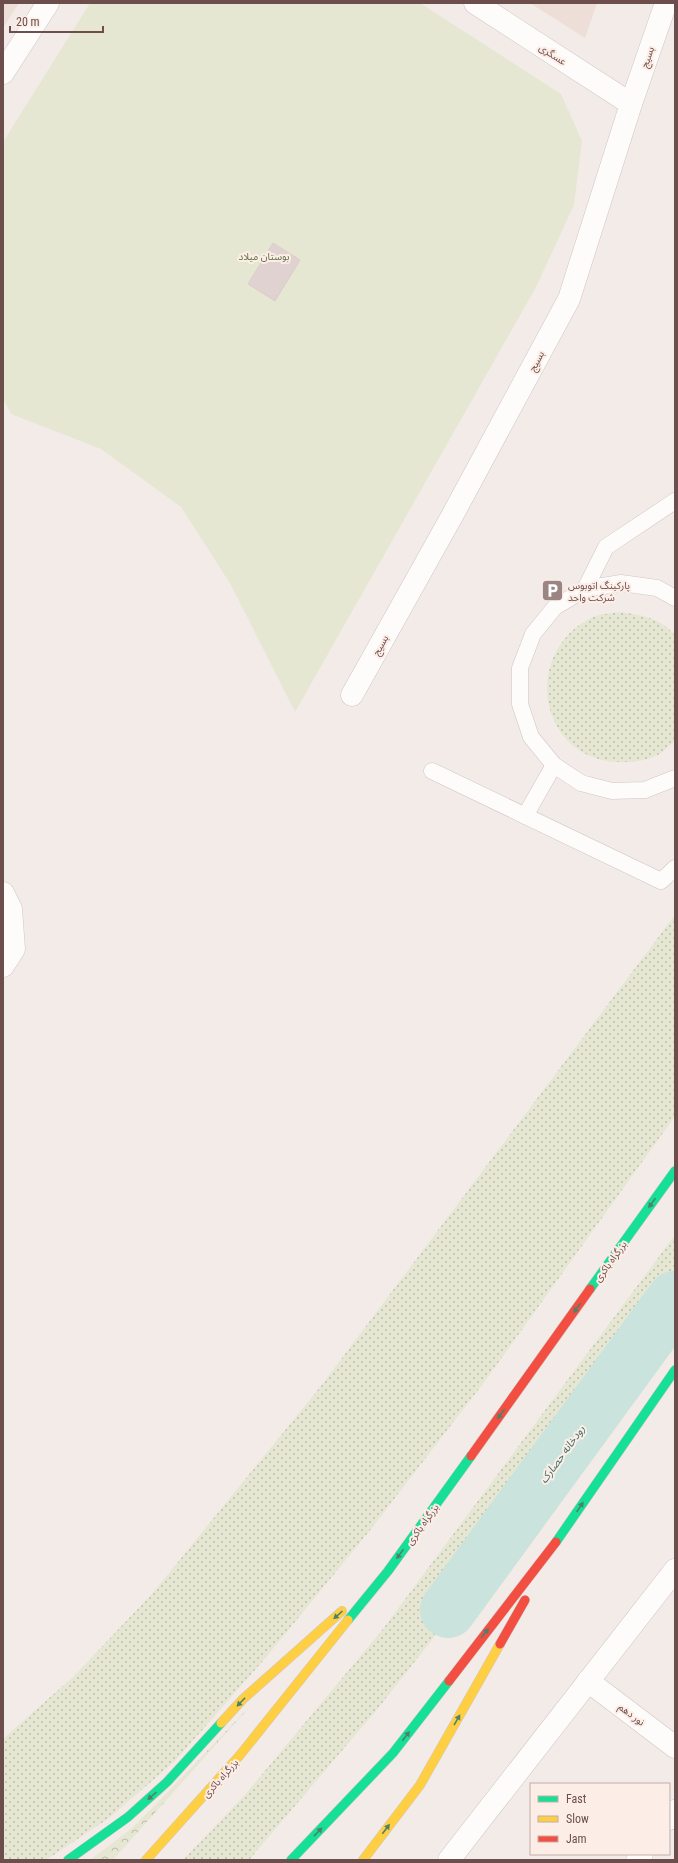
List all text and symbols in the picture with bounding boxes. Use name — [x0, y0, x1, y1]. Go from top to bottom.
scale bar — [10, 8, 103, 34]
text: 20 m — [16, 15, 40, 29]
street label: عسگری — [537, 42, 568, 68]
street label: بسیج — [639, 45, 658, 70]
park label: بوستان میلاد — [239, 251, 290, 263]
street label: بسیج — [527, 349, 548, 374]
parking icon: پارکینگ اتوبوس شرکت واحد — [540, 578, 566, 604]
place label: پارکینگ اتوبوس شرکت واحد — [568, 580, 630, 604]
street label: بسیج — [370, 633, 392, 658]
one-way arrow — [648, 1197, 656, 1208]
street label: بزرگراه باکری — [592, 1238, 630, 1284]
one-way arrow — [572, 1303, 581, 1314]
one-way arrow — [497, 1409, 505, 1419]
water label: رودخانه حصارک — [537, 1423, 588, 1486]
street label: بزرگراه باکری — [404, 1501, 442, 1547]
one-way arrow — [577, 1501, 584, 1513]
one-way arrow — [396, 1548, 404, 1559]
one-way arrow — [333, 1610, 343, 1620]
one-way arrow — [481, 1627, 490, 1638]
one-way arrow — [236, 1697, 246, 1707]
street label: نور دهم — [615, 1701, 647, 1729]
one-way arrow — [453, 1714, 460, 1726]
one-way arrow — [402, 1731, 410, 1741]
street label: بزرگراه باکری — [200, 1757, 241, 1800]
legend — [530, 1783, 670, 1855]
one-way arrow — [146, 1791, 157, 1800]
text: Fast — [566, 1792, 587, 1806]
text: Slow — [566, 1812, 589, 1826]
one-way arrow — [382, 1823, 391, 1834]
one-way arrow — [313, 1827, 323, 1837]
text: Jam — [566, 1832, 587, 1846]

